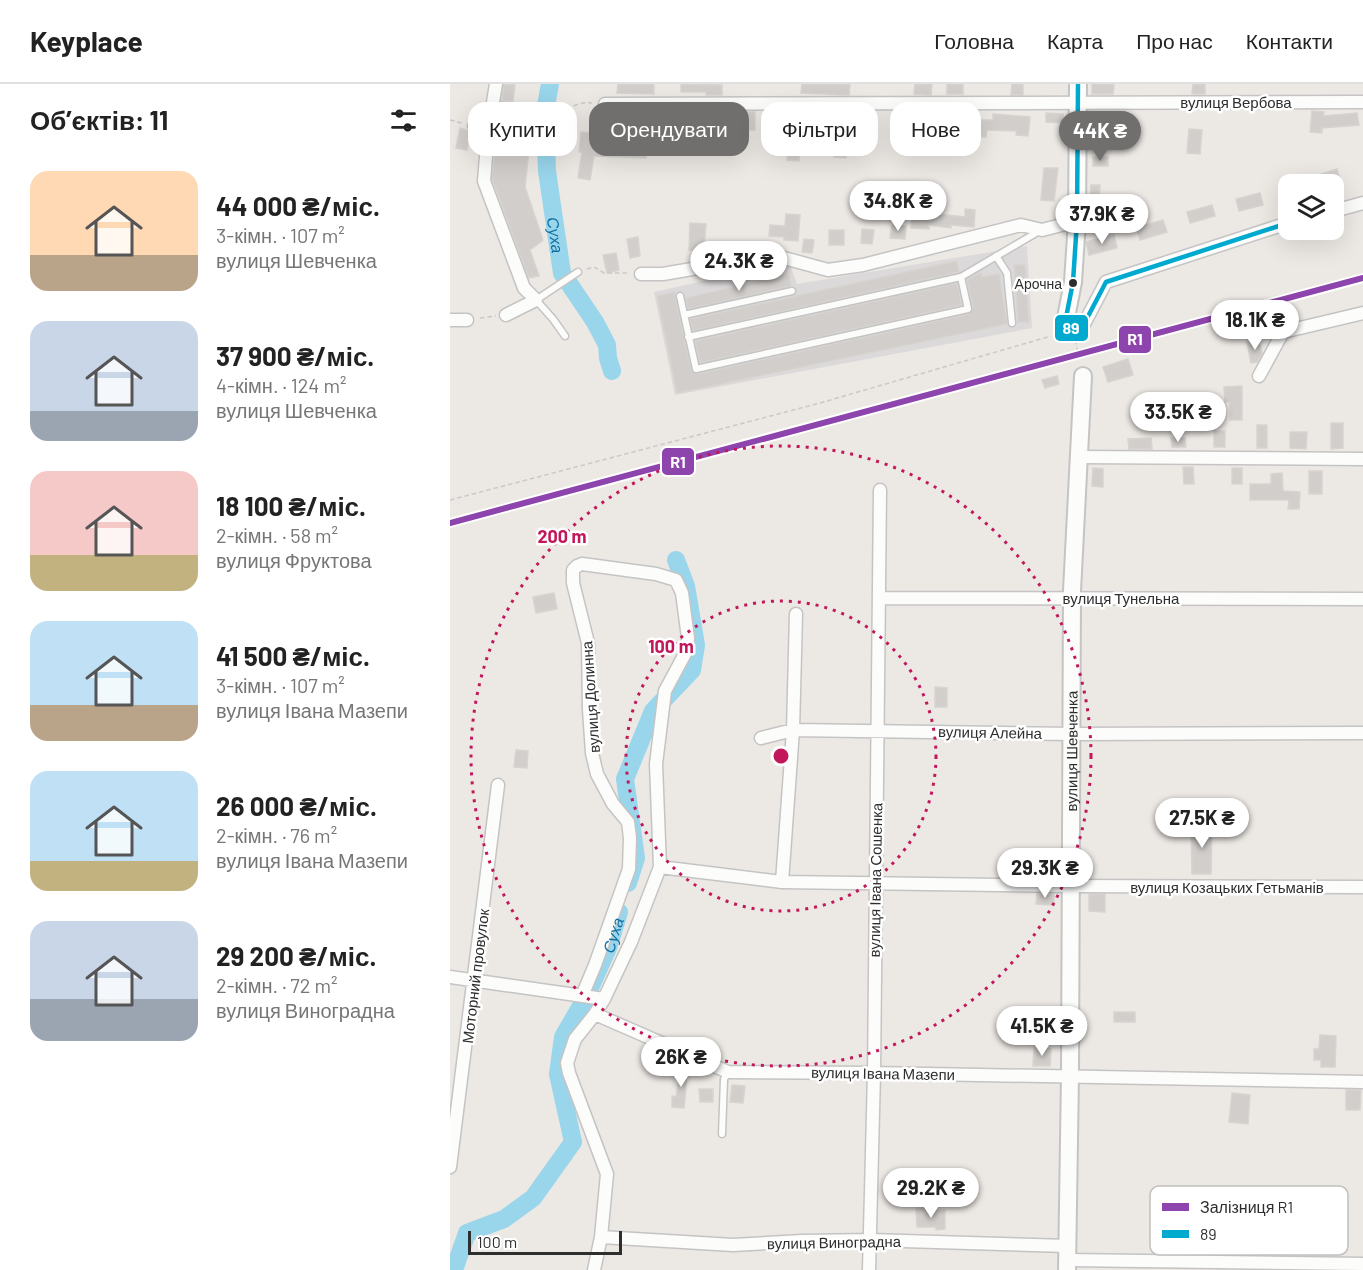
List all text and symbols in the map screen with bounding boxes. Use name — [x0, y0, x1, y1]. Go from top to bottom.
text: Keyplace — [30, 24, 143, 58]
text: Головна — [934, 28, 1014, 53]
text: Карта — [1047, 28, 1103, 53]
text: Про нас — [1136, 28, 1213, 53]
text: Контакти — [1246, 28, 1333, 53]
street label: вулиця Вербова — [1180, 93, 1292, 111]
chip: Купити — [468, 102, 577, 156]
chip: Орендувати — [589, 102, 749, 156]
chip: Фільтри — [761, 102, 878, 156]
chip: Нове — [890, 102, 981, 156]
text: Об’єктів: 11 — [30, 104, 168, 135]
icon: filters — [387, 104, 420, 137]
pin: 44K ₴ — [1058, 111, 1142, 162]
text: 44K ₴ — [1073, 118, 1127, 142]
map controls — [1278, 174, 1344, 240]
button: layers — [1278, 174, 1344, 240]
pin: 34.8K ₴ — [843, 181, 953, 232]
text: 34.8K ₴ — [864, 188, 932, 212]
text: 44 000 ₴/міс. — [216, 190, 380, 221]
pin: 37.9K ₴ — [1047, 194, 1157, 245]
icon: home — [78, 195, 150, 267]
text: 37.9K ₴ — [1069, 201, 1135, 225]
water label: Суха — [544, 216, 568, 254]
text: 3-кімн. · 107 m² — [216, 223, 345, 247]
pin: 24.3K ₴ — [684, 241, 794, 292]
text: вулиця Шевченка — [216, 248, 377, 272]
text: 24.3K ₴ — [704, 248, 774, 272]
place label: Арочна — [1015, 275, 1062, 292]
marker: Арочна — [1067, 277, 1079, 289]
pin: 18.1K ₴ — [1200, 300, 1310, 351]
text: 18.1K ₴ — [1225, 307, 1285, 331]
line badge: 89 — [1054, 314, 1089, 342]
text: 89 — [1062, 318, 1080, 337]
line badge: R1 — [1118, 325, 1152, 354]
text: R1 — [1127, 329, 1143, 348]
text: 37 900 ₴/міс. — [216, 340, 374, 371]
icon: home — [78, 345, 150, 417]
text: 4-кімн. · 124 m² — [216, 373, 346, 397]
pin: 33.5K ₴ — [1123, 392, 1233, 443]
text: вулиця Шевченка — [216, 398, 377, 422]
text: 33.5K ₴ — [1144, 399, 1212, 423]
line badge: R1 — [661, 447, 695, 476]
text: R1 — [670, 452, 686, 471]
text: 18 100 ₴/міс. — [216, 490, 366, 521]
icon: home — [78, 495, 150, 567]
text: 2-кімн. · 58 m² — [216, 523, 338, 547]
text: 200 m — [537, 525, 587, 547]
text: вулиця Фруктова — [216, 548, 372, 572]
street label: вулиця Тунельна — [1063, 589, 1180, 607]
text: 100 m — [648, 635, 694, 657]
text: 41 500 ₴/міс. — [216, 640, 370, 671]
street label: вулиця Долинна — [577, 640, 603, 754]
icon: home — [78, 645, 150, 717]
text: 3-кімн. · 107 m² — [216, 673, 345, 697]
street label: вулиця Шевченка — [1062, 690, 1081, 811]
text: вулиця Івана Мазепи — [216, 698, 408, 722]
street label: вулиця Алейна — [938, 722, 1043, 742]
centre of rings — [771, 746, 791, 766]
text: 26 000 ₴/міс. — [216, 790, 377, 821]
icon: home — [78, 795, 150, 867]
pin: 27.5K ₴ — [1147, 798, 1257, 849]
street label: вулиця Івана Сошенка — [865, 802, 885, 957]
text: 27.5K ₴ — [1169, 805, 1235, 829]
text: 2-кімн. · 76 m² — [216, 823, 337, 847]
text: вулиця Івана Мазепи — [216, 848, 408, 872]
pin: 29.3K ₴ — [990, 848, 1100, 899]
text: 29.3K ₴ — [1011, 855, 1079, 879]
street label: вулиця Козацьких Гетьманів — [1130, 878, 1324, 896]
street label: Моторний провулок — [458, 907, 492, 1044]
water label: Суха — [598, 915, 626, 955]
text: 29 200 ₴/міс. — [216, 940, 377, 971]
icon: home — [78, 945, 150, 1017]
text: 2-кімн. · 72 m² — [216, 973, 338, 997]
text: вулиця Виноградна — [216, 998, 395, 1022]
pin: 41.5K ₴ — [987, 1006, 1097, 1057]
text: 41.5K ₴ — [1010, 1013, 1074, 1037]
pin: 26K ₴ — [639, 1037, 723, 1088]
text: 26K ₴ — [655, 1044, 707, 1068]
street label: вулиця Івана Мазепи — [811, 1063, 955, 1083]
pin: 29.2K ₴ — [876, 1168, 986, 1219]
text: 29.2K ₴ — [897, 1175, 965, 1199]
legend — [1150, 1186, 1348, 1255]
text: Залізниця R1 — [1200, 1197, 1293, 1216]
text: 89 — [1200, 1224, 1217, 1243]
scale bar — [468, 1228, 622, 1256]
text: 100 m — [477, 1232, 517, 1251]
street label: вулиця Виноградна — [767, 1232, 902, 1252]

